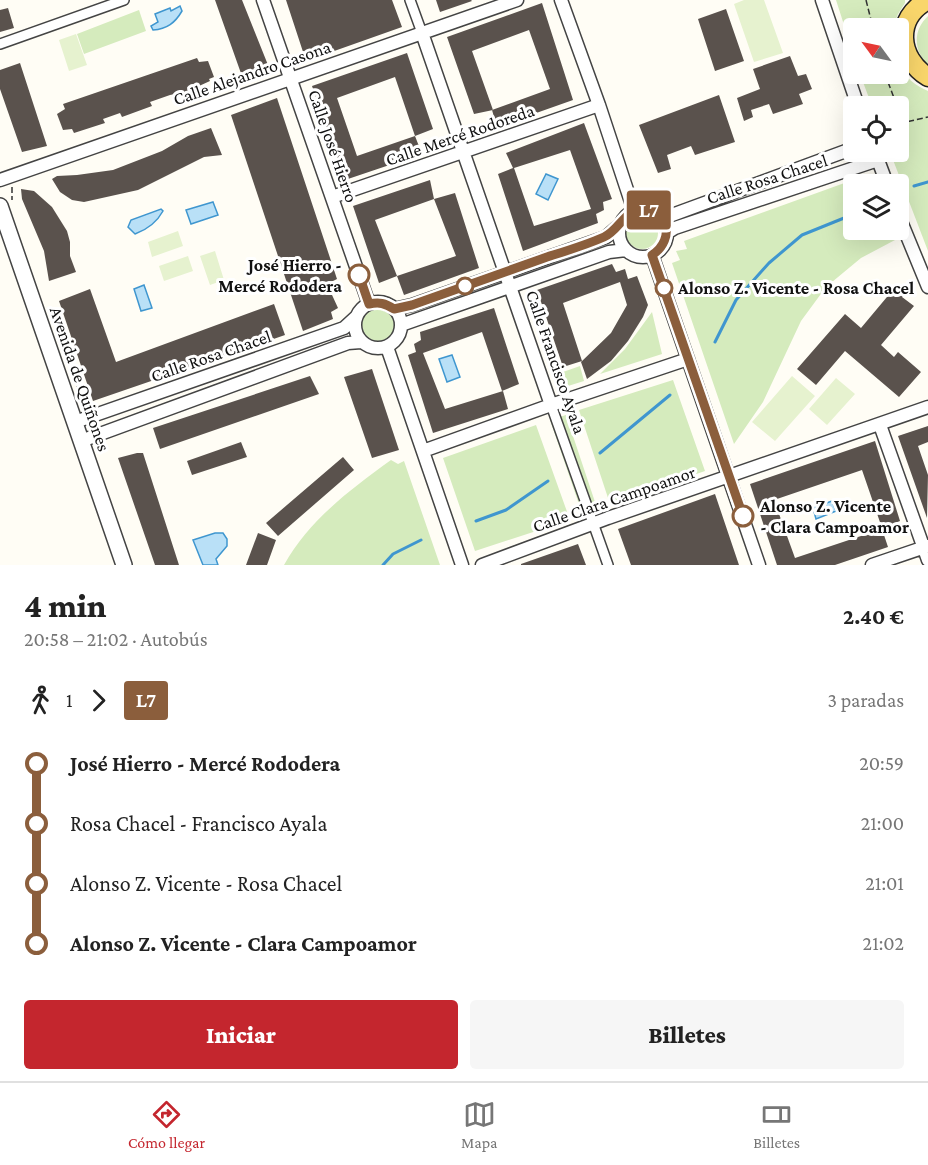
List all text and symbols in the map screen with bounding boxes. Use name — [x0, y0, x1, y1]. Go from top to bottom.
north arrow — [843, 18, 909, 84]
map controls — [843, 18, 909, 240]
street label: Calle Alejandro Casona — [170, 37, 334, 110]
street label: Calle José Hierro — [304, 87, 362, 205]
button: locate — [843, 96, 909, 162]
street label: Calle Mercé Rodoreda — [383, 100, 537, 170]
street label: Calle Rosa Chacel — [704, 150, 830, 208]
button: layers — [843, 174, 909, 240]
line badge: L7 — [622, 190, 676, 230]
text: L7 — [639, 198, 659, 222]
place label: José Hierro - Mercé Rododera — [218, 255, 342, 296]
marker: José Hierro - Mercé Rododera — [348, 264, 370, 286]
unlabelled marker — [456, 277, 474, 295]
place label: Alonso Z. Vicente - Rosa Chacel — [677, 278, 914, 298]
marker: Alonso Z. Vicente - Rosa Chacel — [655, 279, 673, 297]
street label: Calle Francisco Ayala — [522, 287, 590, 437]
street label: Avenida de Quiñones — [46, 304, 114, 454]
street label: Calle Rosa Chacel — [148, 326, 274, 386]
street label: Calle Clara Campoamor — [530, 462, 699, 536]
place label: Alonso Z. Vicente - Clara Campoamor — [759, 496, 909, 537]
marker: Alonso Z. Vicente - Clara Campoamor — [732, 505, 754, 527]
text: 4 min — [24, 587, 106, 624]
text: 2.40 € — [843, 604, 904, 629]
text: 20:58 – 21:02 · Autobús — [24, 628, 207, 650]
icon: walk — [24, 684, 57, 717]
icon: forward — [82, 684, 115, 717]
text: L7 — [136, 688, 156, 712]
text: 1 — [66, 689, 73, 711]
text: 3 paradas — [827, 689, 904, 711]
text: José Hierro - Mercé Rododera — [70, 751, 340, 776]
text: 20:59 — [859, 752, 904, 774]
text: Rosa Chacel - Francisco Ayala — [70, 811, 327, 836]
text: 21:00 — [861, 812, 904, 834]
text: Alonso Z. Vicente - Rosa Chacel — [70, 871, 342, 896]
text: 21:01 — [865, 872, 904, 894]
text: Alonso Z. Vicente - Clara Campoamor — [70, 931, 417, 956]
text: 21:02 — [863, 932, 904, 954]
button: Iniciar — [24, 1000, 458, 1069]
button: Billetes — [470, 1000, 904, 1069]
tab: Cómo llegar — [128, 1098, 205, 1151]
tab: Mapa — [461, 1098, 497, 1151]
tab: Billetes — [753, 1098, 800, 1151]

